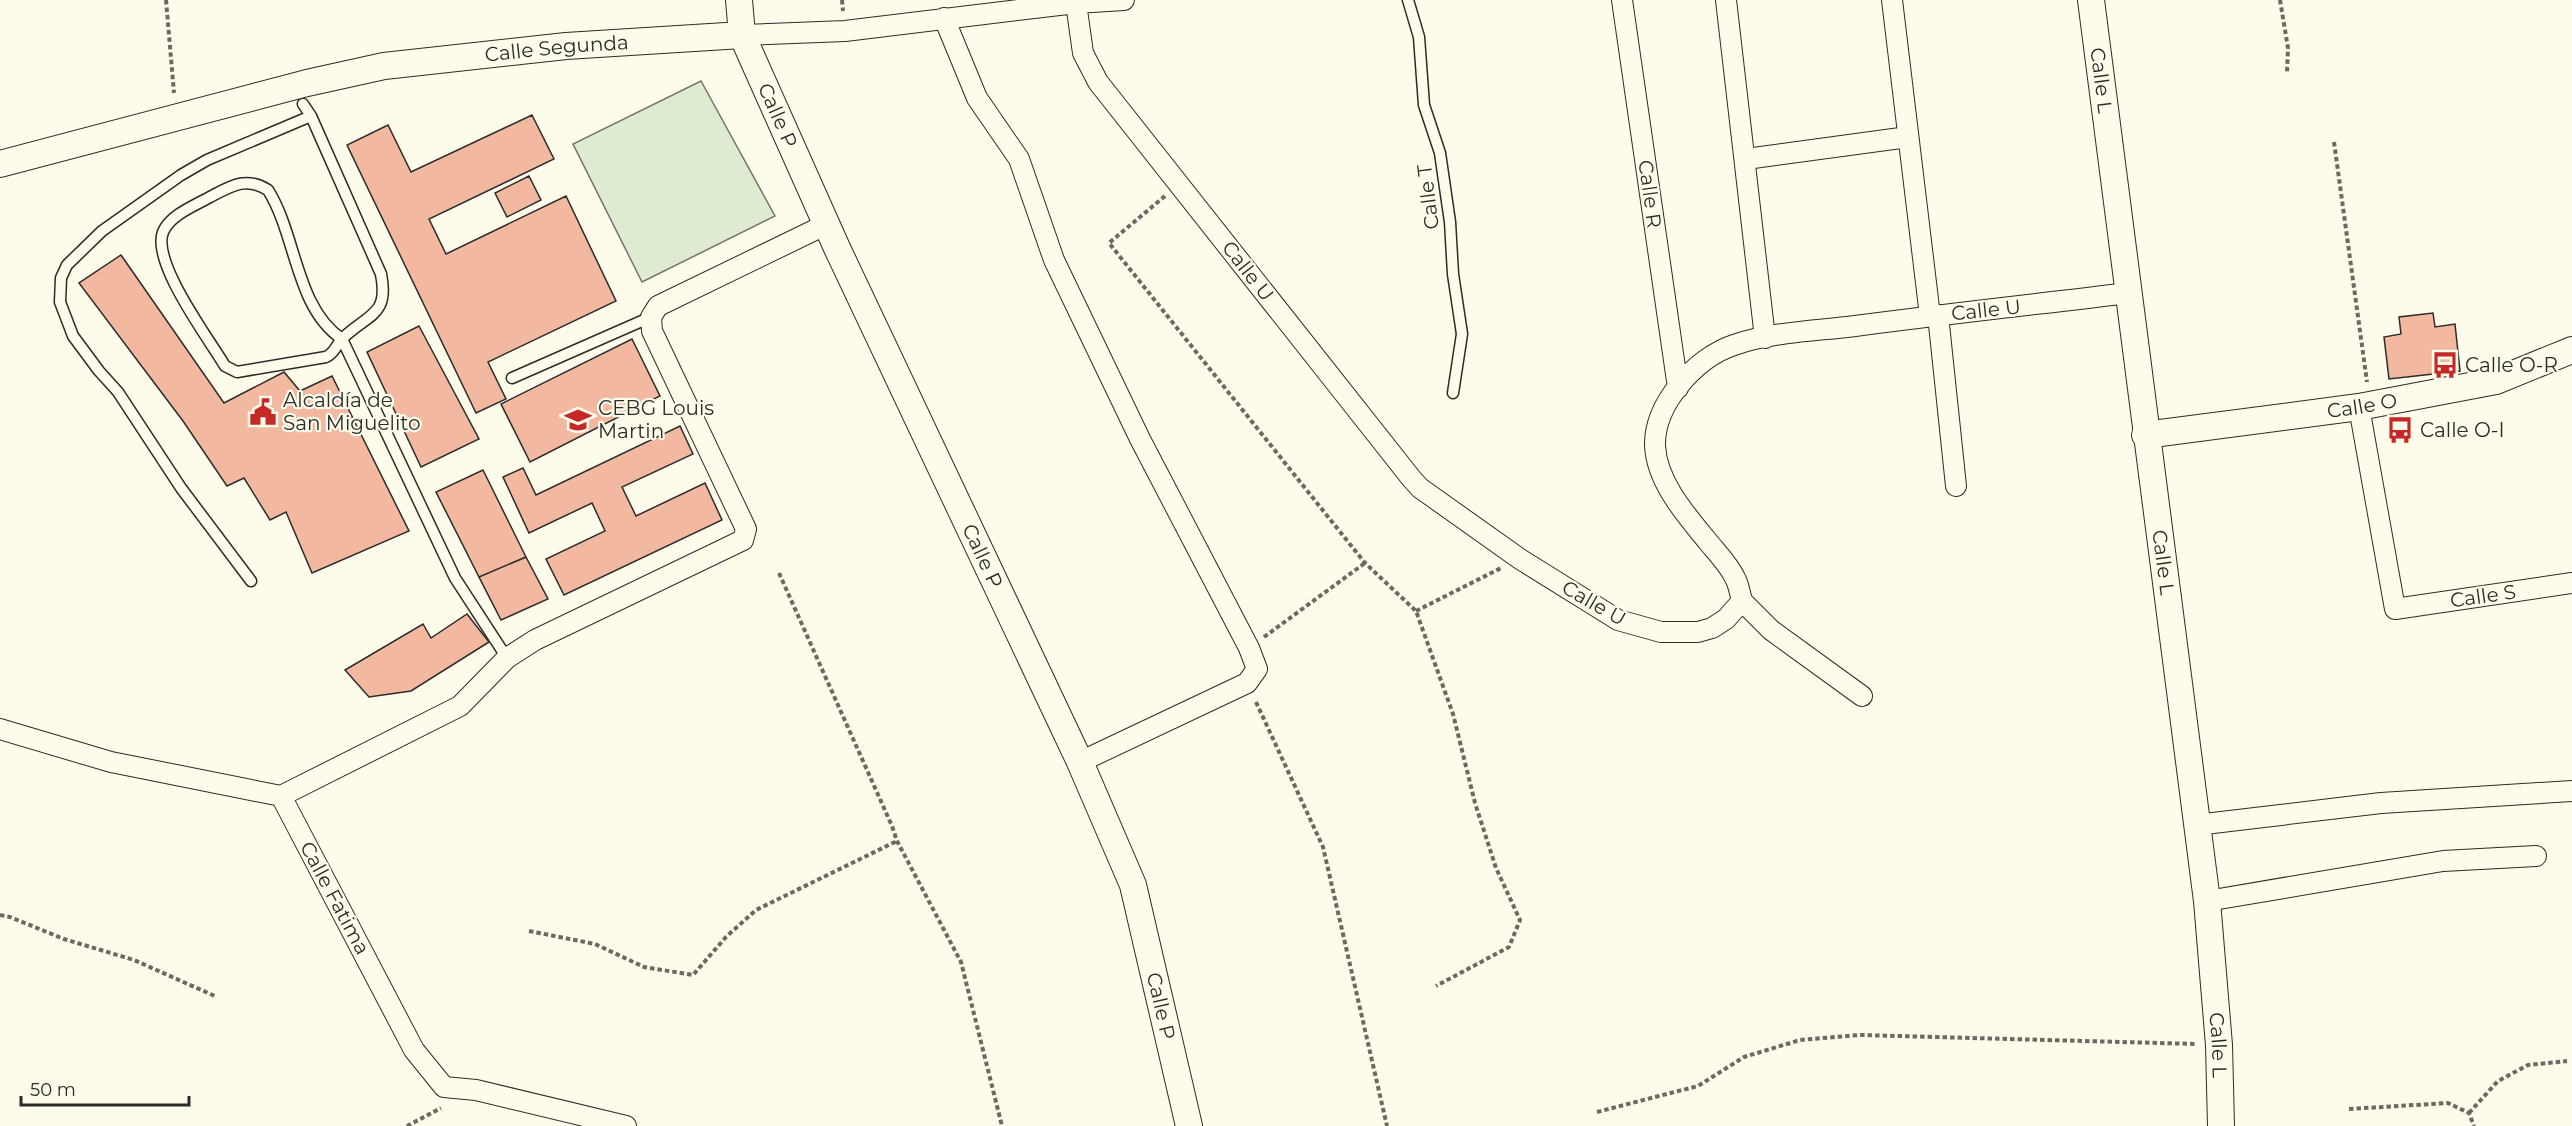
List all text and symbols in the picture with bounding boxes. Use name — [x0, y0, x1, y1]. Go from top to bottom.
street label: Calle Segunda — [484, 30, 629, 67]
street label: Calle L — [2085, 46, 2117, 115]
street label: Calle P — [753, 79, 803, 151]
street label: Calle R — [1633, 158, 1667, 230]
street label: Calle T — [1412, 163, 1444, 231]
street label: Calle U — [1217, 236, 1279, 306]
street label: Calle U — [1950, 294, 2022, 326]
bus stop icon: Calle O-R — [2430, 350, 2460, 380]
place label: Calle O-R — [2465, 353, 2558, 377]
place label: Alcaldía de San Miguelito — [283, 388, 420, 435]
street label: Calle O — [2326, 388, 2399, 423]
place label: CEBG Louis Martin — [598, 396, 714, 443]
public building icon: Alcaldía de San Miguelito — [248, 397, 278, 427]
school or university icon: CEBG Louis Martin — [563, 405, 593, 435]
bus stop icon: Calle O-I — [2385, 415, 2415, 445]
place label: Calle O-I — [2420, 418, 2505, 442]
street label: Calle P — [957, 520, 1008, 592]
street label: Calle L — [2147, 528, 2180, 597]
street label: Calle U — [1558, 575, 1630, 631]
street label: Calle S — [2449, 580, 2517, 612]
street label: Calle Fatima — [295, 837, 375, 959]
street label: Calle P — [1142, 970, 1181, 1042]
street label: Calle L — [2204, 1011, 2232, 1078]
scale bar — [21, 1069, 189, 1107]
text: 50 m — [30, 1079, 76, 1101]

